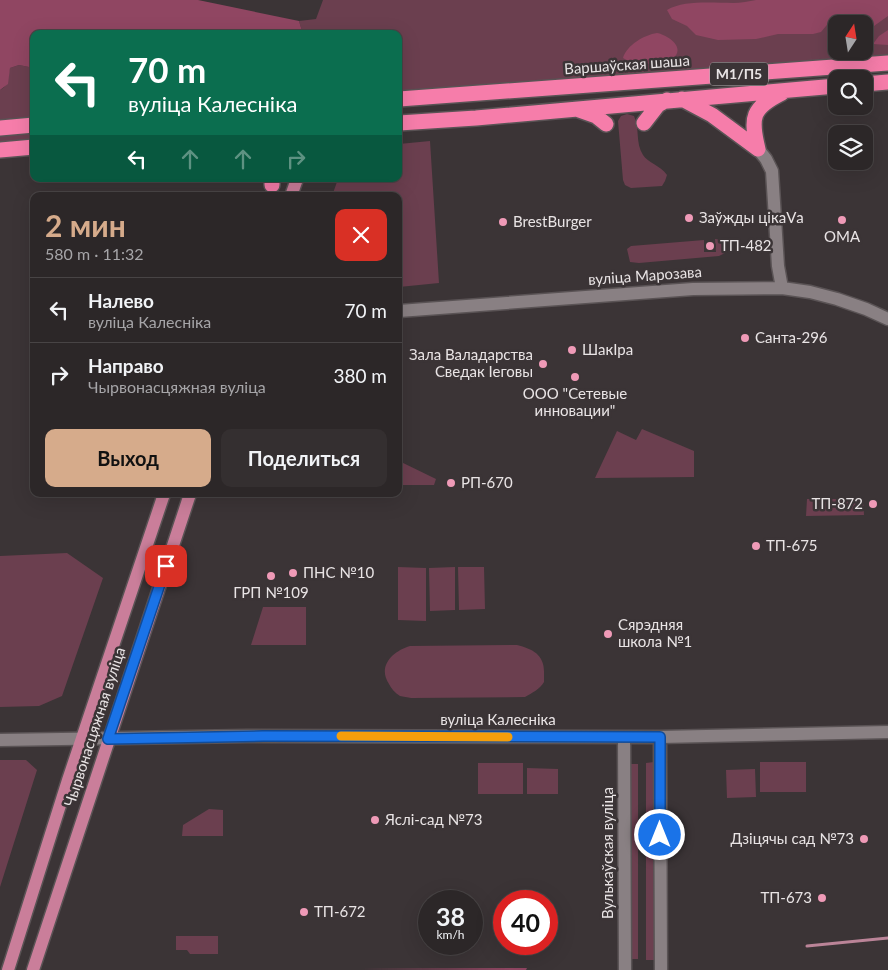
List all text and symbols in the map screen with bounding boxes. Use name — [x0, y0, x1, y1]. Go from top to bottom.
north arrow — [828, 15, 872, 60]
map controls — [828, 15, 873, 170]
text: 70 m — [128, 48, 206, 90]
icon: left — [45, 50, 110, 115]
street label: Варшаўская шаша — [564, 51, 690, 77]
road number: М1/П5 — [710, 62, 768, 86]
button: search — [828, 70, 873, 115]
text: вуліца Калесніка — [128, 90, 297, 117]
button: layers — [828, 125, 873, 170]
icon: left — [123, 145, 151, 173]
icon: ahead — [176, 145, 204, 173]
icon: ahead — [229, 145, 257, 173]
icon: right — [282, 145, 310, 173]
text: 2 мин — [45, 207, 126, 243]
place label: Заўжды цікаVа — [699, 208, 804, 226]
button: close — [335, 209, 387, 261]
place label: BrestBurger — [513, 212, 592, 230]
marker: Заўжды цікаVа — [683, 212, 695, 224]
marker: ОМА — [836, 214, 848, 226]
marker: BrestBurger — [497, 216, 509, 228]
place label: ОМА — [824, 227, 861, 245]
place label: ТП-482 — [720, 236, 772, 254]
marker: ТП-482 — [704, 240, 716, 252]
text: 580 m · 11:32 — [45, 244, 144, 263]
street label: вуліца Марозава — [587, 262, 702, 288]
text: Налево — [88, 289, 154, 312]
icon: left — [45, 296, 73, 324]
text: 70 m — [344, 299, 387, 322]
text: вуліца Калесніка — [88, 312, 211, 331]
place label: Санта-296 — [755, 328, 828, 346]
marker: Санта-296 — [739, 332, 751, 344]
place label: ШакІра — [582, 340, 633, 358]
marker: ШакІра — [566, 344, 578, 356]
place label: Зала Валадарства Сведак Іеговы — [409, 345, 533, 380]
text: Направо — [88, 354, 164, 377]
marker: Зала Валадарства Сведак Іеговы — [537, 358, 549, 370]
icon: right — [45, 361, 73, 389]
text: 380 m — [333, 364, 387, 387]
marker: ООО "Сетевые инновации" — [569, 371, 581, 383]
text: Чырвонасцяжная вуліца — [88, 377, 266, 396]
place label: ООО "Сетевые инновации" — [523, 384, 627, 419]
button: Выход — [45, 429, 211, 487]
button: Поделиться — [221, 429, 387, 487]
place label: РП-670 — [461, 473, 513, 491]
marker: РП-670 — [445, 477, 457, 489]
place label: ТП-872 — [811, 494, 863, 512]
marker: ТП-872 — [867, 498, 879, 510]
place label: ТП-675 — [766, 536, 818, 554]
marker: ТП-675 — [750, 540, 762, 552]
pin — [145, 545, 187, 587]
icon: arrive — [152, 552, 180, 580]
place label: ПНС №10 — [303, 563, 374, 581]
marker: ПНС №10 — [287, 567, 299, 579]
marker: ГРП №109 — [265, 570, 277, 582]
place label: ГРП №109 — [233, 583, 309, 601]
place label: Сярэдняя школа №1 — [618, 615, 692, 650]
marker: Сярэдняя школа №1 — [602, 628, 614, 640]
street label: Чырвонасцяжная вуліца — [60, 645, 128, 809]
street label: вуліца Калесніка — [440, 710, 556, 728]
street label: Вулькаўская вуліца — [598, 787, 616, 919]
position arrow — [633, 808, 685, 860]
place label: Яслі-сад №73 — [384, 810, 482, 828]
marker: Яслі-сад №73 — [369, 814, 381, 826]
place label: Дзіцячы сад №73 — [731, 829, 854, 847]
marker: Дзіцячы сад №73 — [858, 833, 870, 845]
place label: ТП-673 — [760, 888, 812, 906]
speed limit sign: 40 — [493, 890, 558, 955]
marker: ТП-673 — [816, 892, 828, 904]
text: 38 — [436, 901, 465, 931]
place label: ТП-672 — [314, 902, 366, 920]
marker: ТП-672 — [298, 906, 310, 918]
text: km/h — [436, 927, 465, 942]

